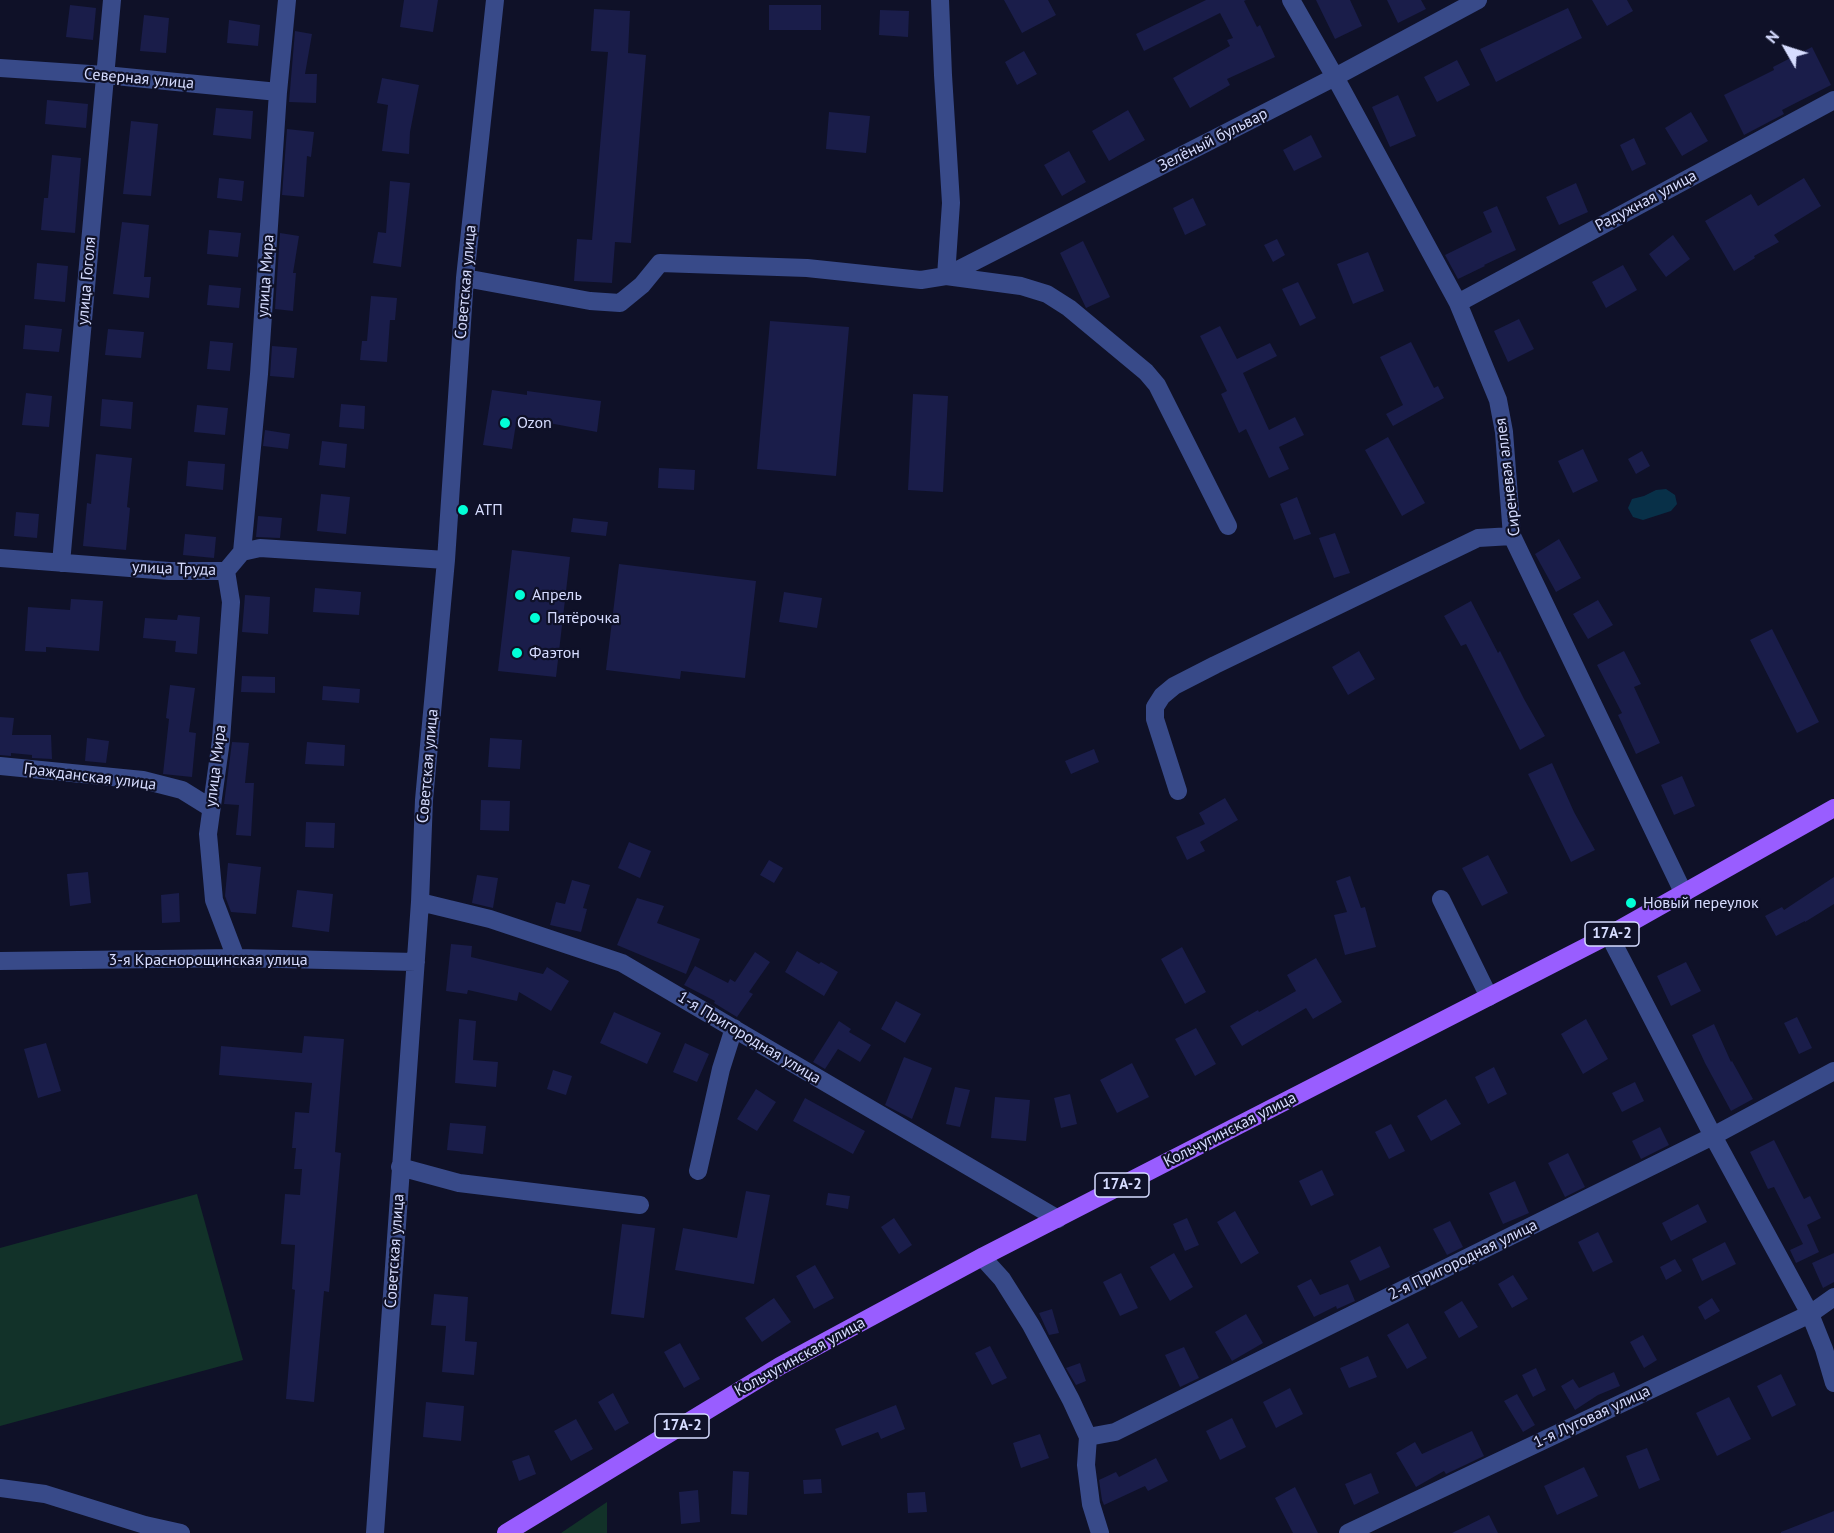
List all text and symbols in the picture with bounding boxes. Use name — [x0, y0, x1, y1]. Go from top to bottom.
north arrow — [1756, 18, 1816, 78]
text: N — [1761, 26, 1783, 47]
street label: Северная улица — [83, 65, 195, 93]
street label: Зелёный бульвар — [1155, 104, 1271, 176]
street label: Радужная улица — [1592, 166, 1700, 236]
street label: Советская улица — [451, 224, 481, 340]
street label: улица Мира — [254, 234, 278, 318]
street label: улица Гоголя — [74, 236, 100, 326]
place label: Ozon — [517, 413, 552, 433]
marker: Ozon — [498, 416, 512, 430]
street label: Сиреневая аллея — [1491, 417, 1525, 537]
place label: АТП — [475, 500, 503, 520]
marker: АТП — [456, 503, 470, 517]
street label: улица Труда — [131, 558, 217, 580]
place label: Апрель — [532, 585, 582, 605]
marker: Апрель — [513, 588, 527, 602]
place label: Пятёрочка — [547, 608, 620, 628]
marker: Пятёрочка — [528, 611, 542, 625]
place label: Фаэтон — [529, 643, 580, 663]
marker: Фаэтон — [510, 646, 524, 660]
street label: Советская улица — [413, 708, 443, 824]
street label: улица Мира — [201, 724, 231, 808]
street label: Гражданская улица — [23, 759, 157, 795]
place label: Новый переулок — [1643, 893, 1759, 913]
marker: Новый переулок — [1624, 896, 1638, 910]
road number: 17А-2 — [1585, 922, 1639, 946]
street label: 3-я Краснорощинская улица — [108, 950, 308, 970]
street label: 1-я Пригородная улица — [674, 988, 824, 1088]
street label: Кольчугинская улица — [1161, 1088, 1299, 1172]
road number: 17А-2 — [1095, 1173, 1149, 1197]
street label: Советская улица — [381, 1193, 409, 1309]
street label: 2-я Пригородная улица — [1385, 1216, 1541, 1304]
street label: Кольчугинская улица — [731, 1313, 869, 1401]
street label: 1-я Луговая улица — [1531, 1382, 1653, 1452]
road number: 17А-2 — [655, 1414, 709, 1438]

